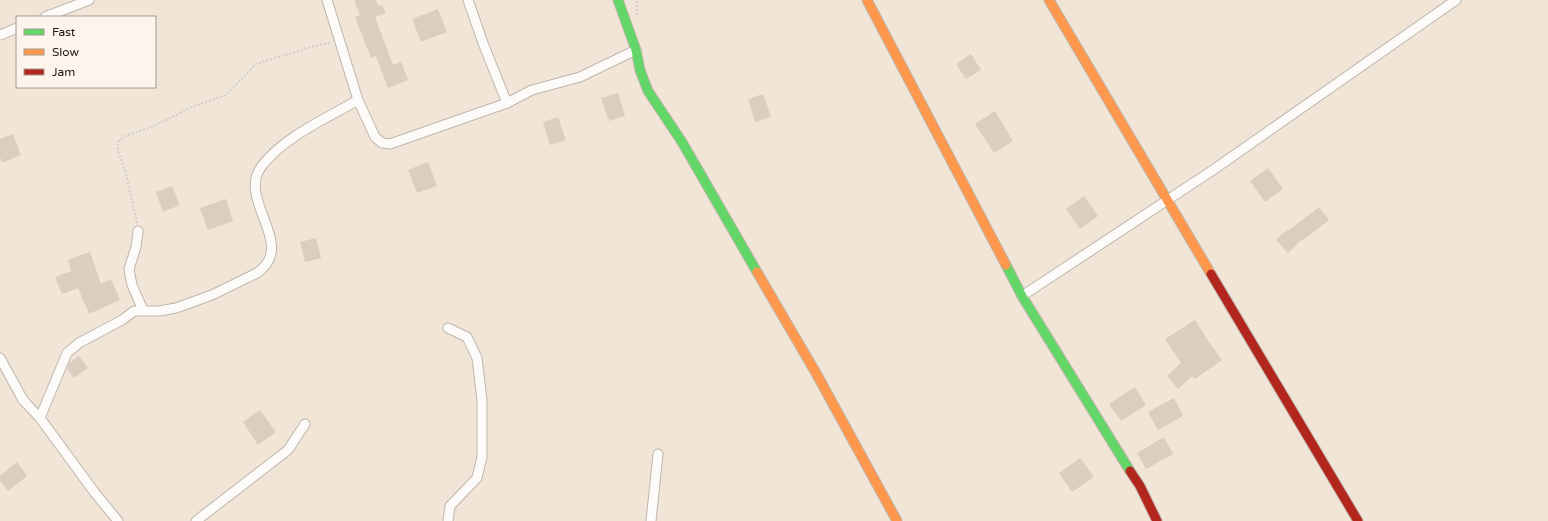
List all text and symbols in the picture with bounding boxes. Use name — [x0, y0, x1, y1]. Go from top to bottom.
legend — [16, 16, 156, 88]
text: Fast — [52, 25, 76, 39]
text: Slow — [52, 45, 79, 59]
text: Jam — [52, 65, 75, 79]

